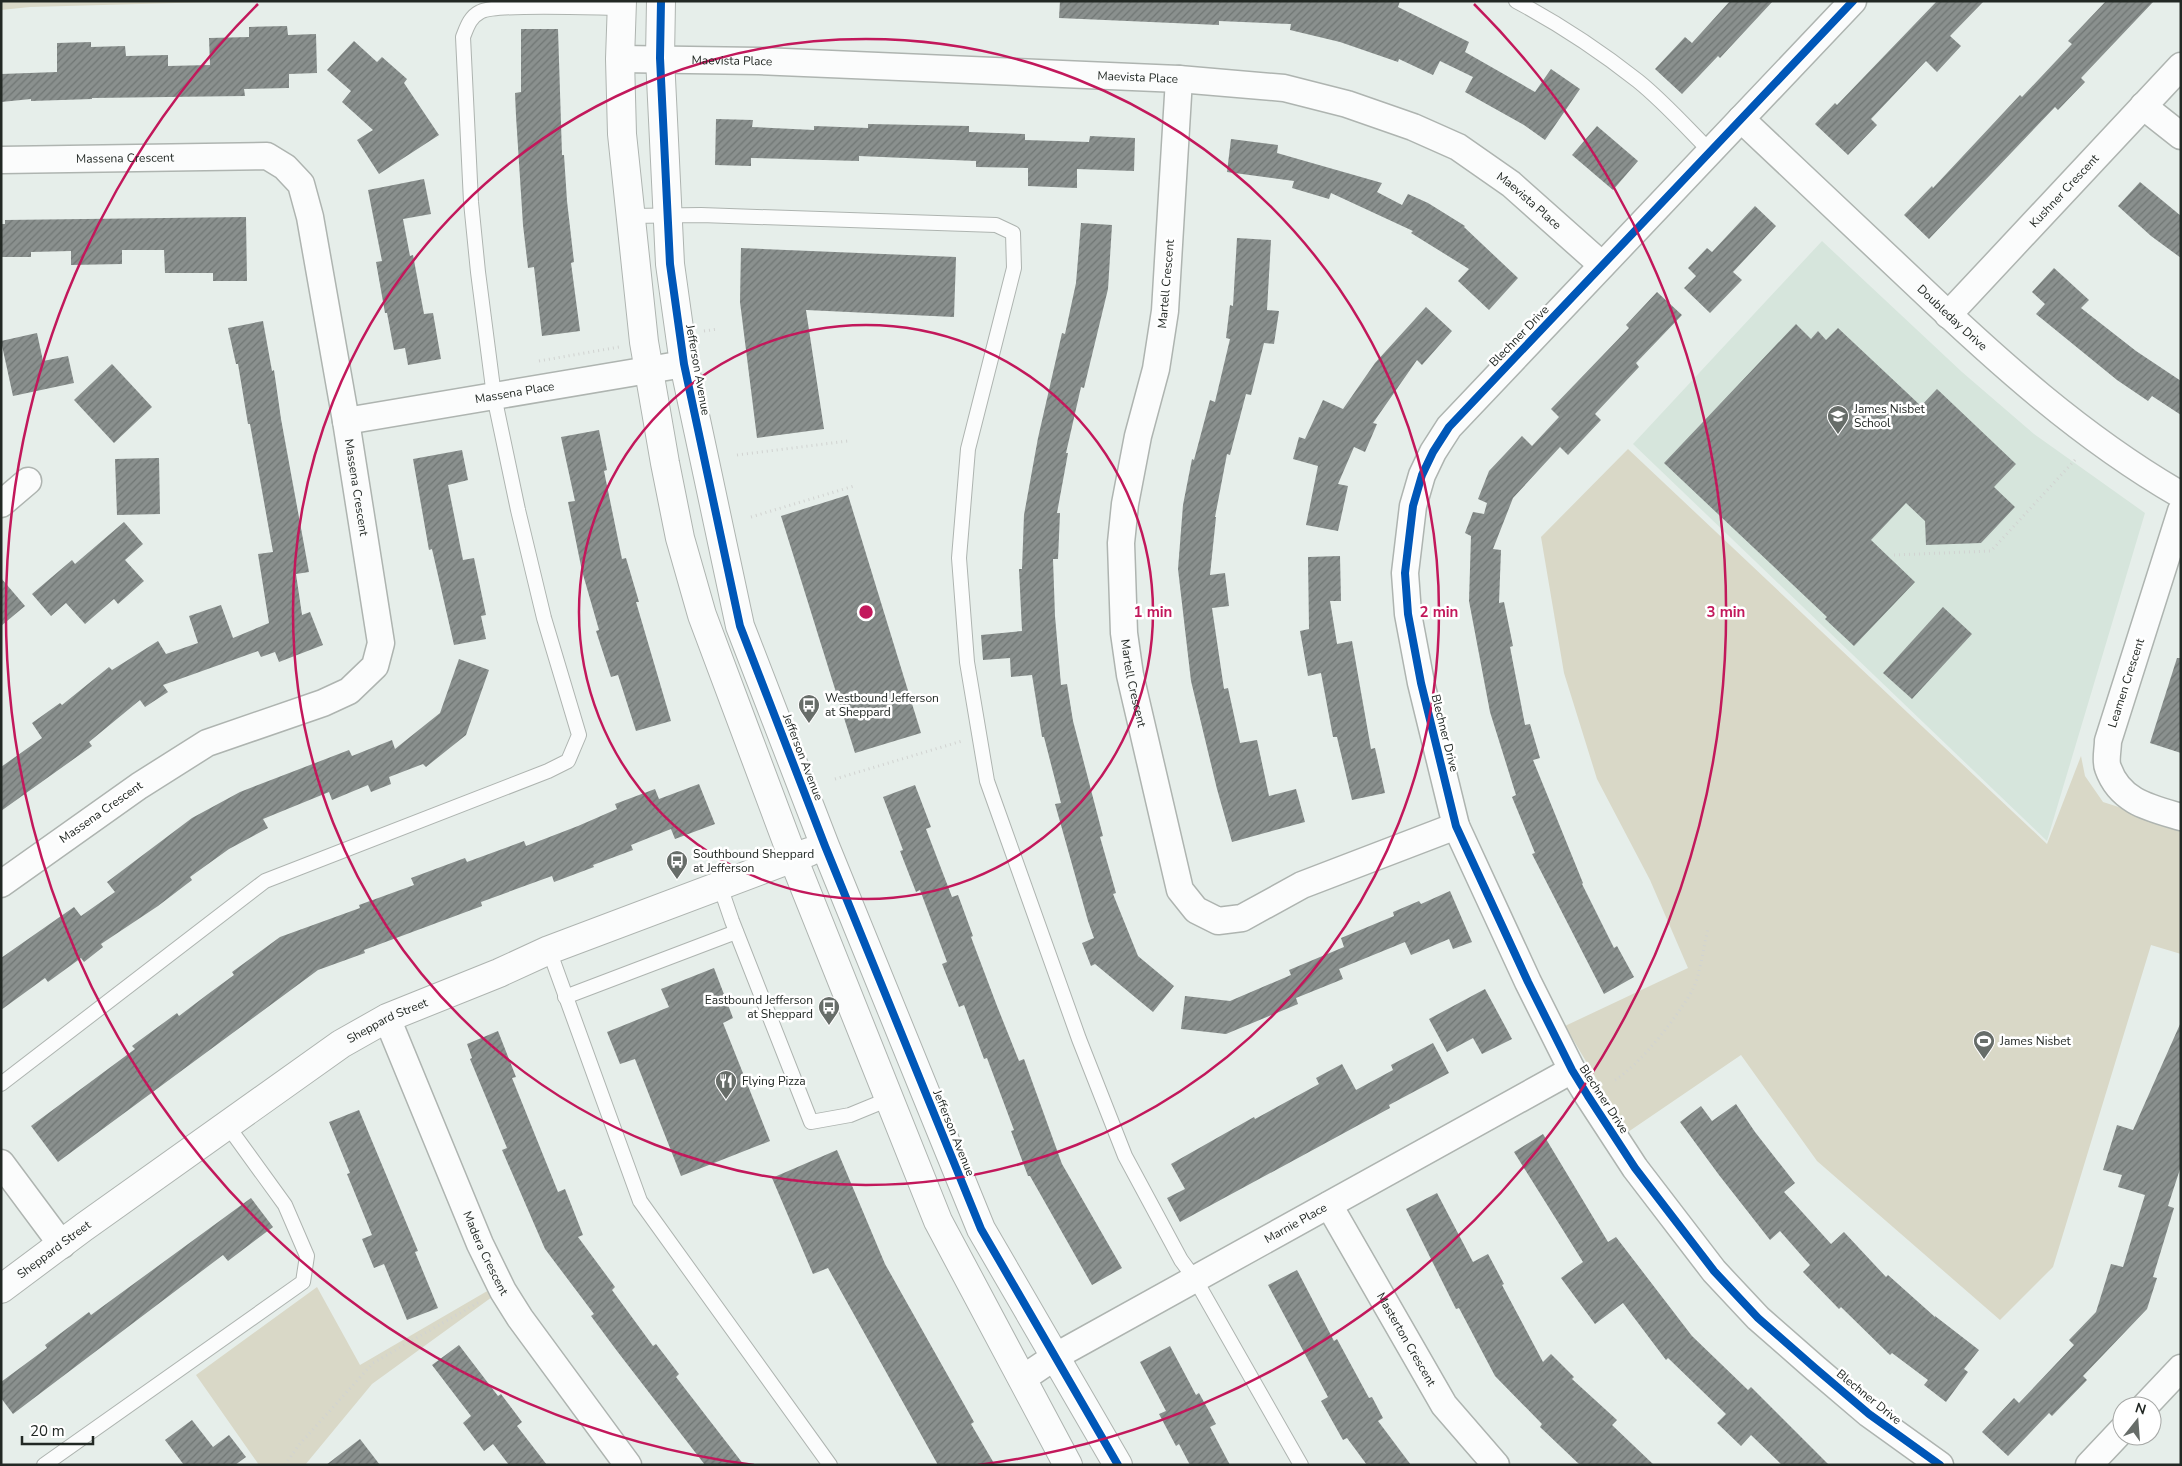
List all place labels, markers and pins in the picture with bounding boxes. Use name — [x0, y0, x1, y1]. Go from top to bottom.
place label: James Nisbet School — [1853, 401, 1926, 431]
school or university icon: James Nisbet School — [1826, 404, 1850, 435]
centre of rings — [857, 603, 875, 621]
place label: Westbound Jefferson at Sheppard — [825, 690, 939, 720]
bus stop icon: Westbound Jefferson at Sheppard — [797, 693, 821, 724]
place label: Southbound Sheppard at Jefferson — [693, 846, 814, 876]
bus stop icon: Southbound Sheppard at Jefferson — [665, 849, 689, 880]
place label: Eastbound Jefferson at Sheppard — [705, 992, 813, 1022]
bus stop icon: Eastbound Jefferson at Sheppard — [817, 995, 841, 1026]
sports icon: James Nisbet — [1972, 1029, 1996, 1060]
place label: James Nisbet — [1999, 1033, 2072, 1049]
restaurant icon: Flying Pizza — [714, 1069, 738, 1100]
place label: Flying Pizza — [742, 1073, 806, 1089]

